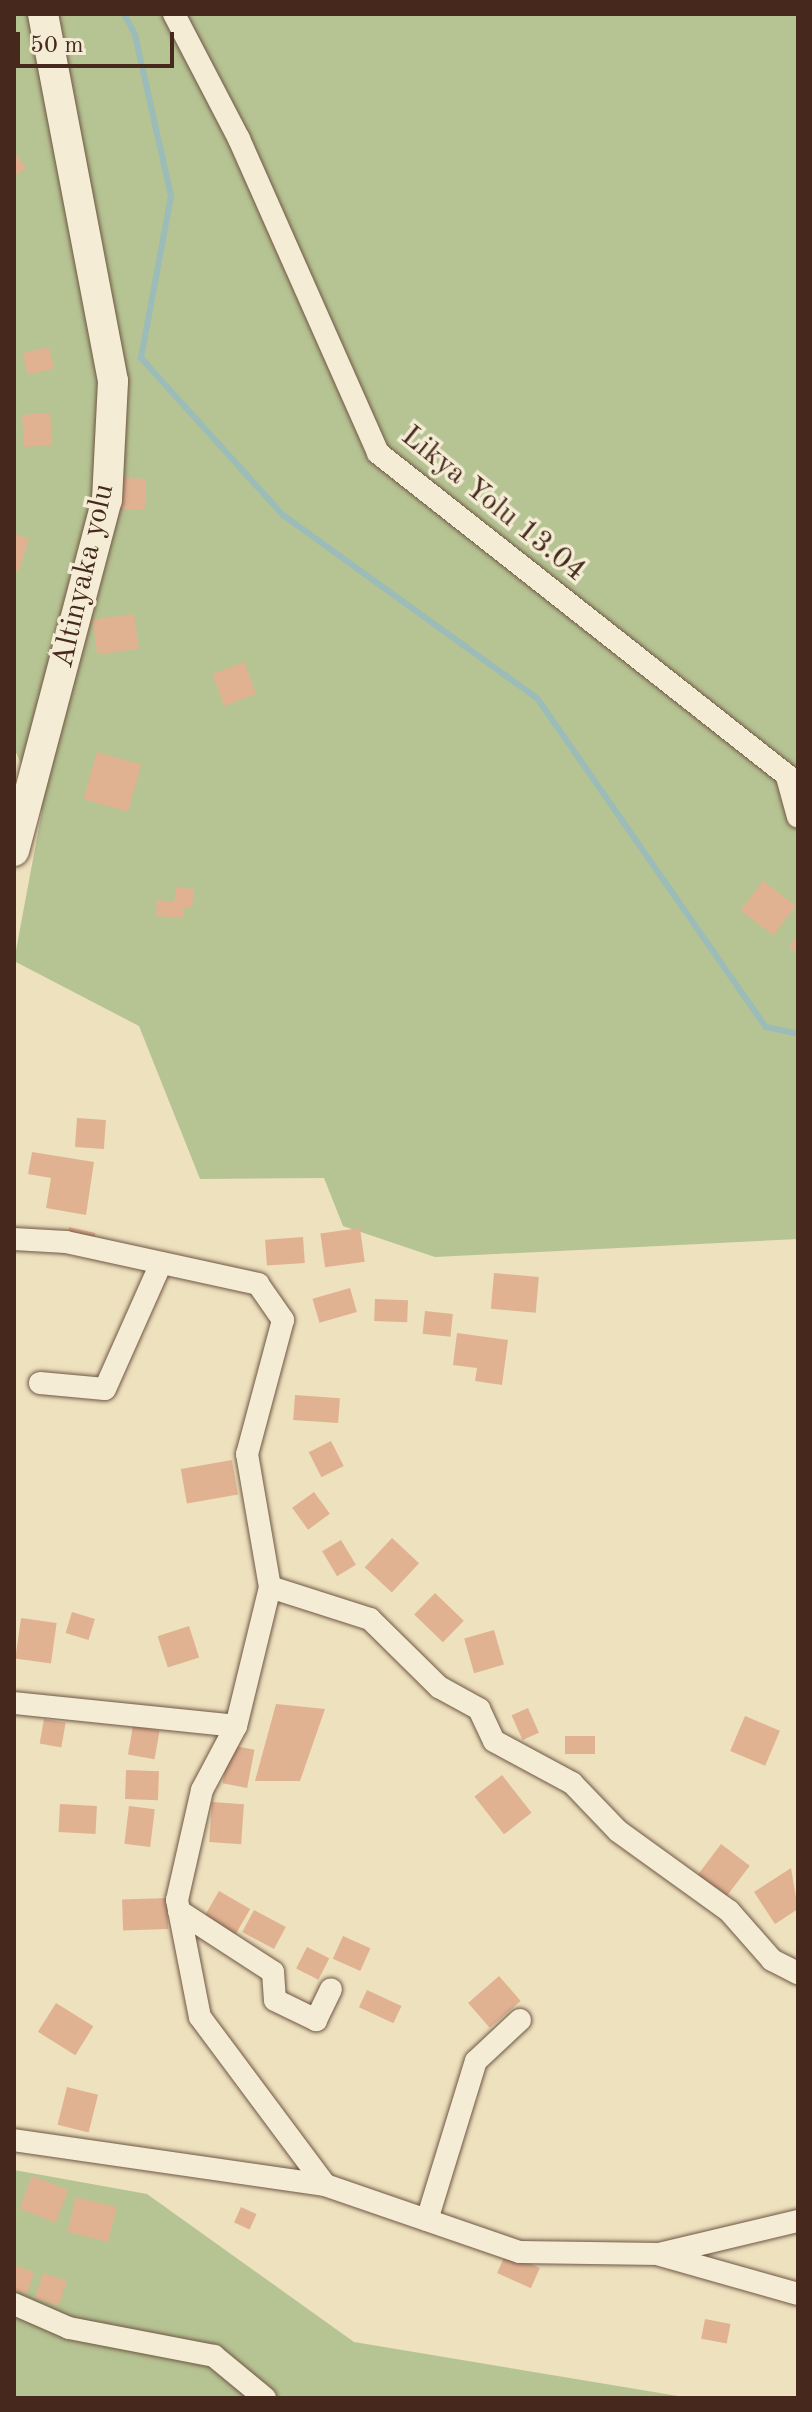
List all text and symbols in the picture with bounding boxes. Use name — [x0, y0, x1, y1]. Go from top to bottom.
scale bar — [20, 16, 178, 66]
text: 50 m — [30, 34, 84, 58]
street label: Likya Yolu 13.04 — [393, 419, 593, 589]
street label: Altinyaka yolu — [45, 480, 123, 672]

